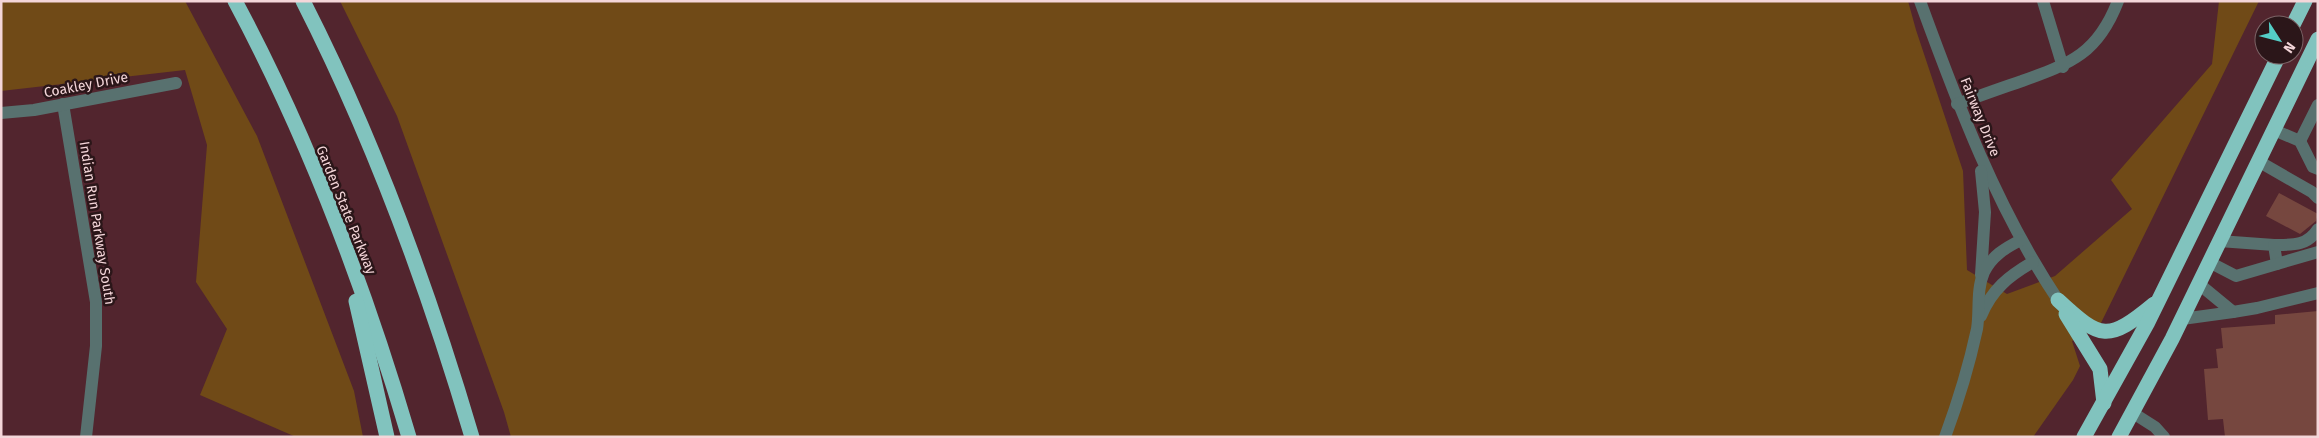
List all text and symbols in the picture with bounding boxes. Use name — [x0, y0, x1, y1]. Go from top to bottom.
north arrow — [2254, 15, 2304, 65]
text: N — [2280, 39, 2299, 56]
street label: Coakley Drive — [42, 69, 130, 101]
street label: Fairway Drive — [1956, 75, 2004, 159]
street label: Indian Run Parkway South — [76, 140, 118, 306]
street label: Garden State Parkway — [312, 143, 380, 277]

